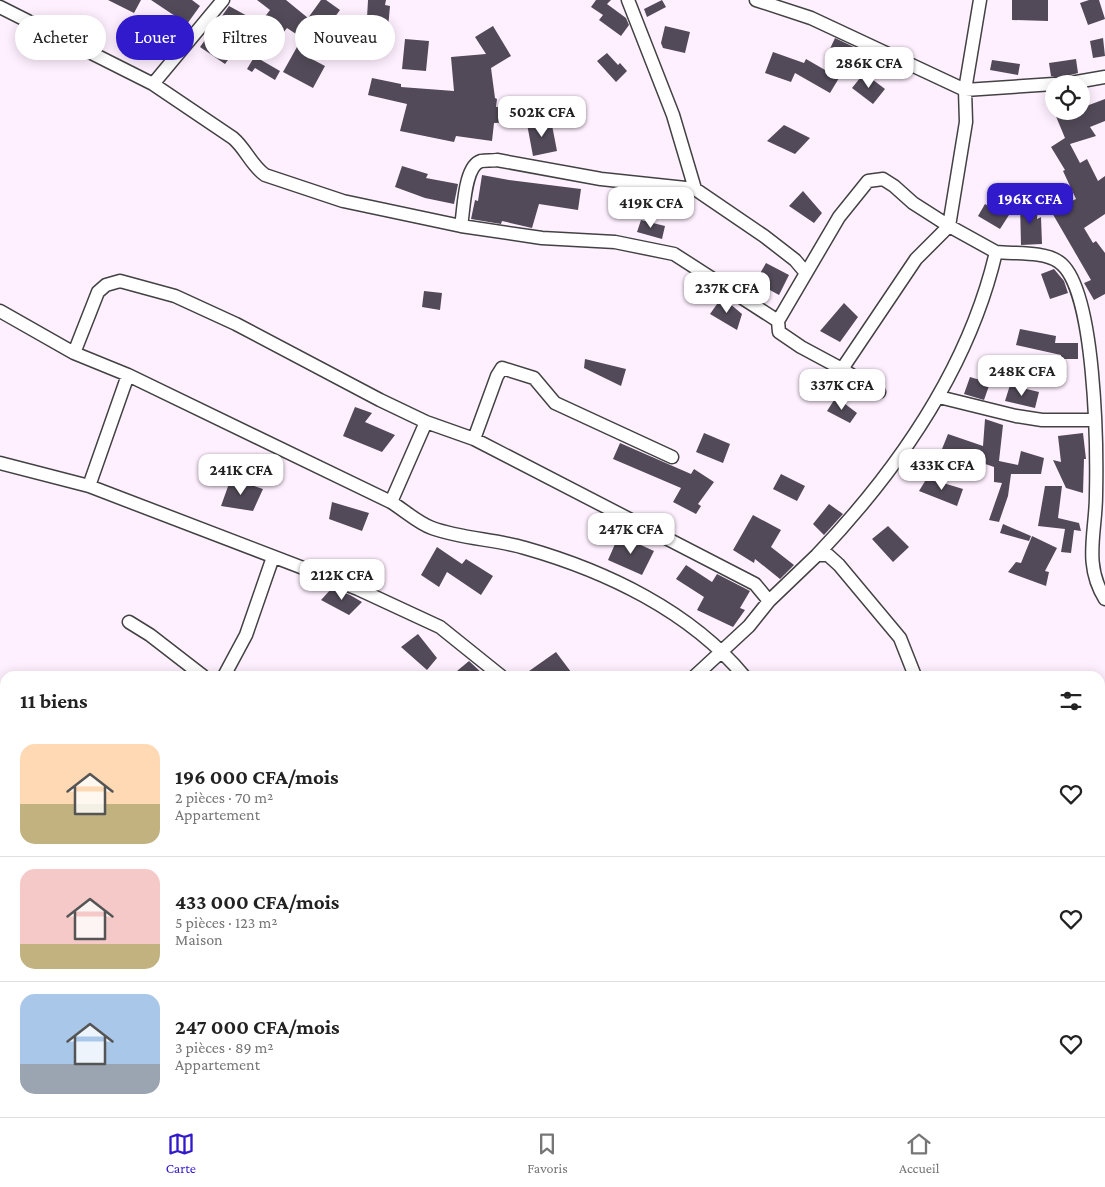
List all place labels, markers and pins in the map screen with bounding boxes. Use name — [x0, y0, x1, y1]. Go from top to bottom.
pin: 286K CFA — [817, 46, 921, 89]
pin: 502K CFA — [490, 96, 594, 138]
pin: 196K CFA — [978, 182, 1082, 225]
pin: 419K CFA — [599, 186, 703, 229]
pin: 237K CFA — [675, 272, 779, 314]
pin: 248K CFA — [970, 354, 1074, 397]
pin: 337K CFA — [790, 368, 894, 411]
pin: 433K CFA — [890, 448, 994, 491]
pin: 241K CFA — [189, 454, 293, 496]
pin: 247K CFA — [579, 512, 683, 555]
pin: 212K CFA — [290, 558, 394, 601]

